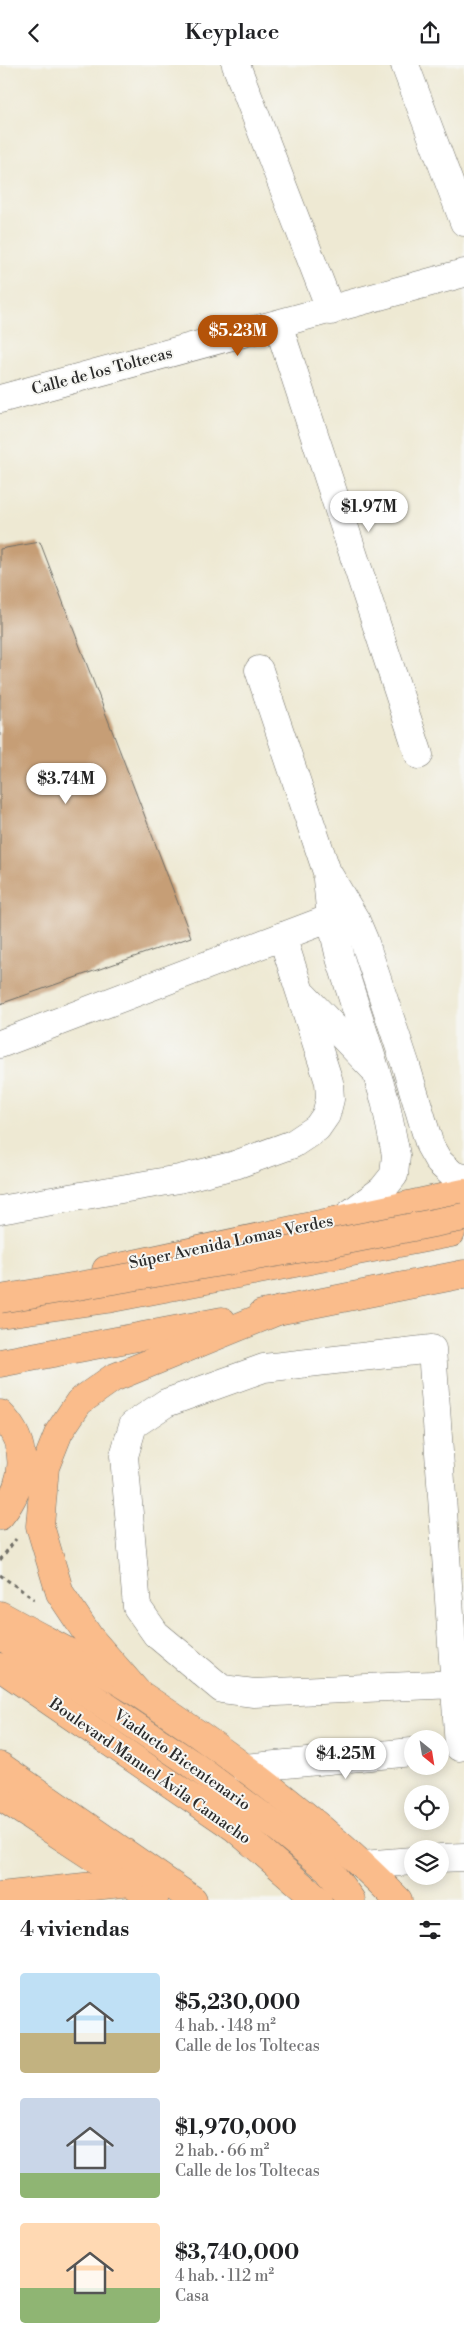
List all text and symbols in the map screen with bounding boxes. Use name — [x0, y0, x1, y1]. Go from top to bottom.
icon: back — [20, 19, 48, 47]
text: Keyplace — [185, 19, 279, 46]
icon: share — [416, 19, 444, 47]
pin: $5.23M — [197, 315, 279, 357]
text: $5.23M — [209, 321, 267, 341]
street label: Calle de los Toltecas — [29, 343, 175, 399]
pin: $1.97M — [328, 491, 410, 533]
text: $1.97M — [341, 497, 397, 517]
pin: $3.74M — [25, 763, 107, 805]
text: $3.74M — [37, 769, 95, 789]
street label: Súper Avenida Lomas Verdes — [127, 1211, 335, 1273]
street label: Boulevard Manuel Ávila Camacho — [45, 1691, 256, 1848]
street label: Viaducto Bicentenario — [109, 1705, 254, 1815]
north arrow — [404, 1730, 449, 1775]
map controls — [404, 1730, 449, 1885]
pin: $4.25M — [305, 1737, 387, 1780]
text: $4.25M — [316, 1744, 376, 1764]
button: locate — [404, 1785, 449, 1830]
button: layers — [404, 1840, 449, 1885]
icon: filters — [416, 1916, 444, 1944]
text: 4 viviendas — [20, 1917, 129, 1943]
text: $5,230,000 — [175, 1990, 300, 2016]
icon: home — [60, 1993, 120, 2053]
text: 4 hab. · 148 m² — [175, 2016, 276, 2036]
text: Calle de los Toltecas — [175, 2036, 320, 2056]
text: $1,970,000 — [175, 2115, 297, 2141]
icon: home — [60, 2118, 120, 2178]
text: 2 hab. · 66 m² — [175, 2141, 269, 2161]
text: Calle de los Toltecas — [175, 2161, 320, 2181]
text: $3,740,000 — [175, 2240, 299, 2266]
icon: home — [60, 2243, 120, 2303]
text: 4 hab. · 112 m² — [175, 2266, 274, 2286]
text: Casa — [175, 2286, 209, 2306]

